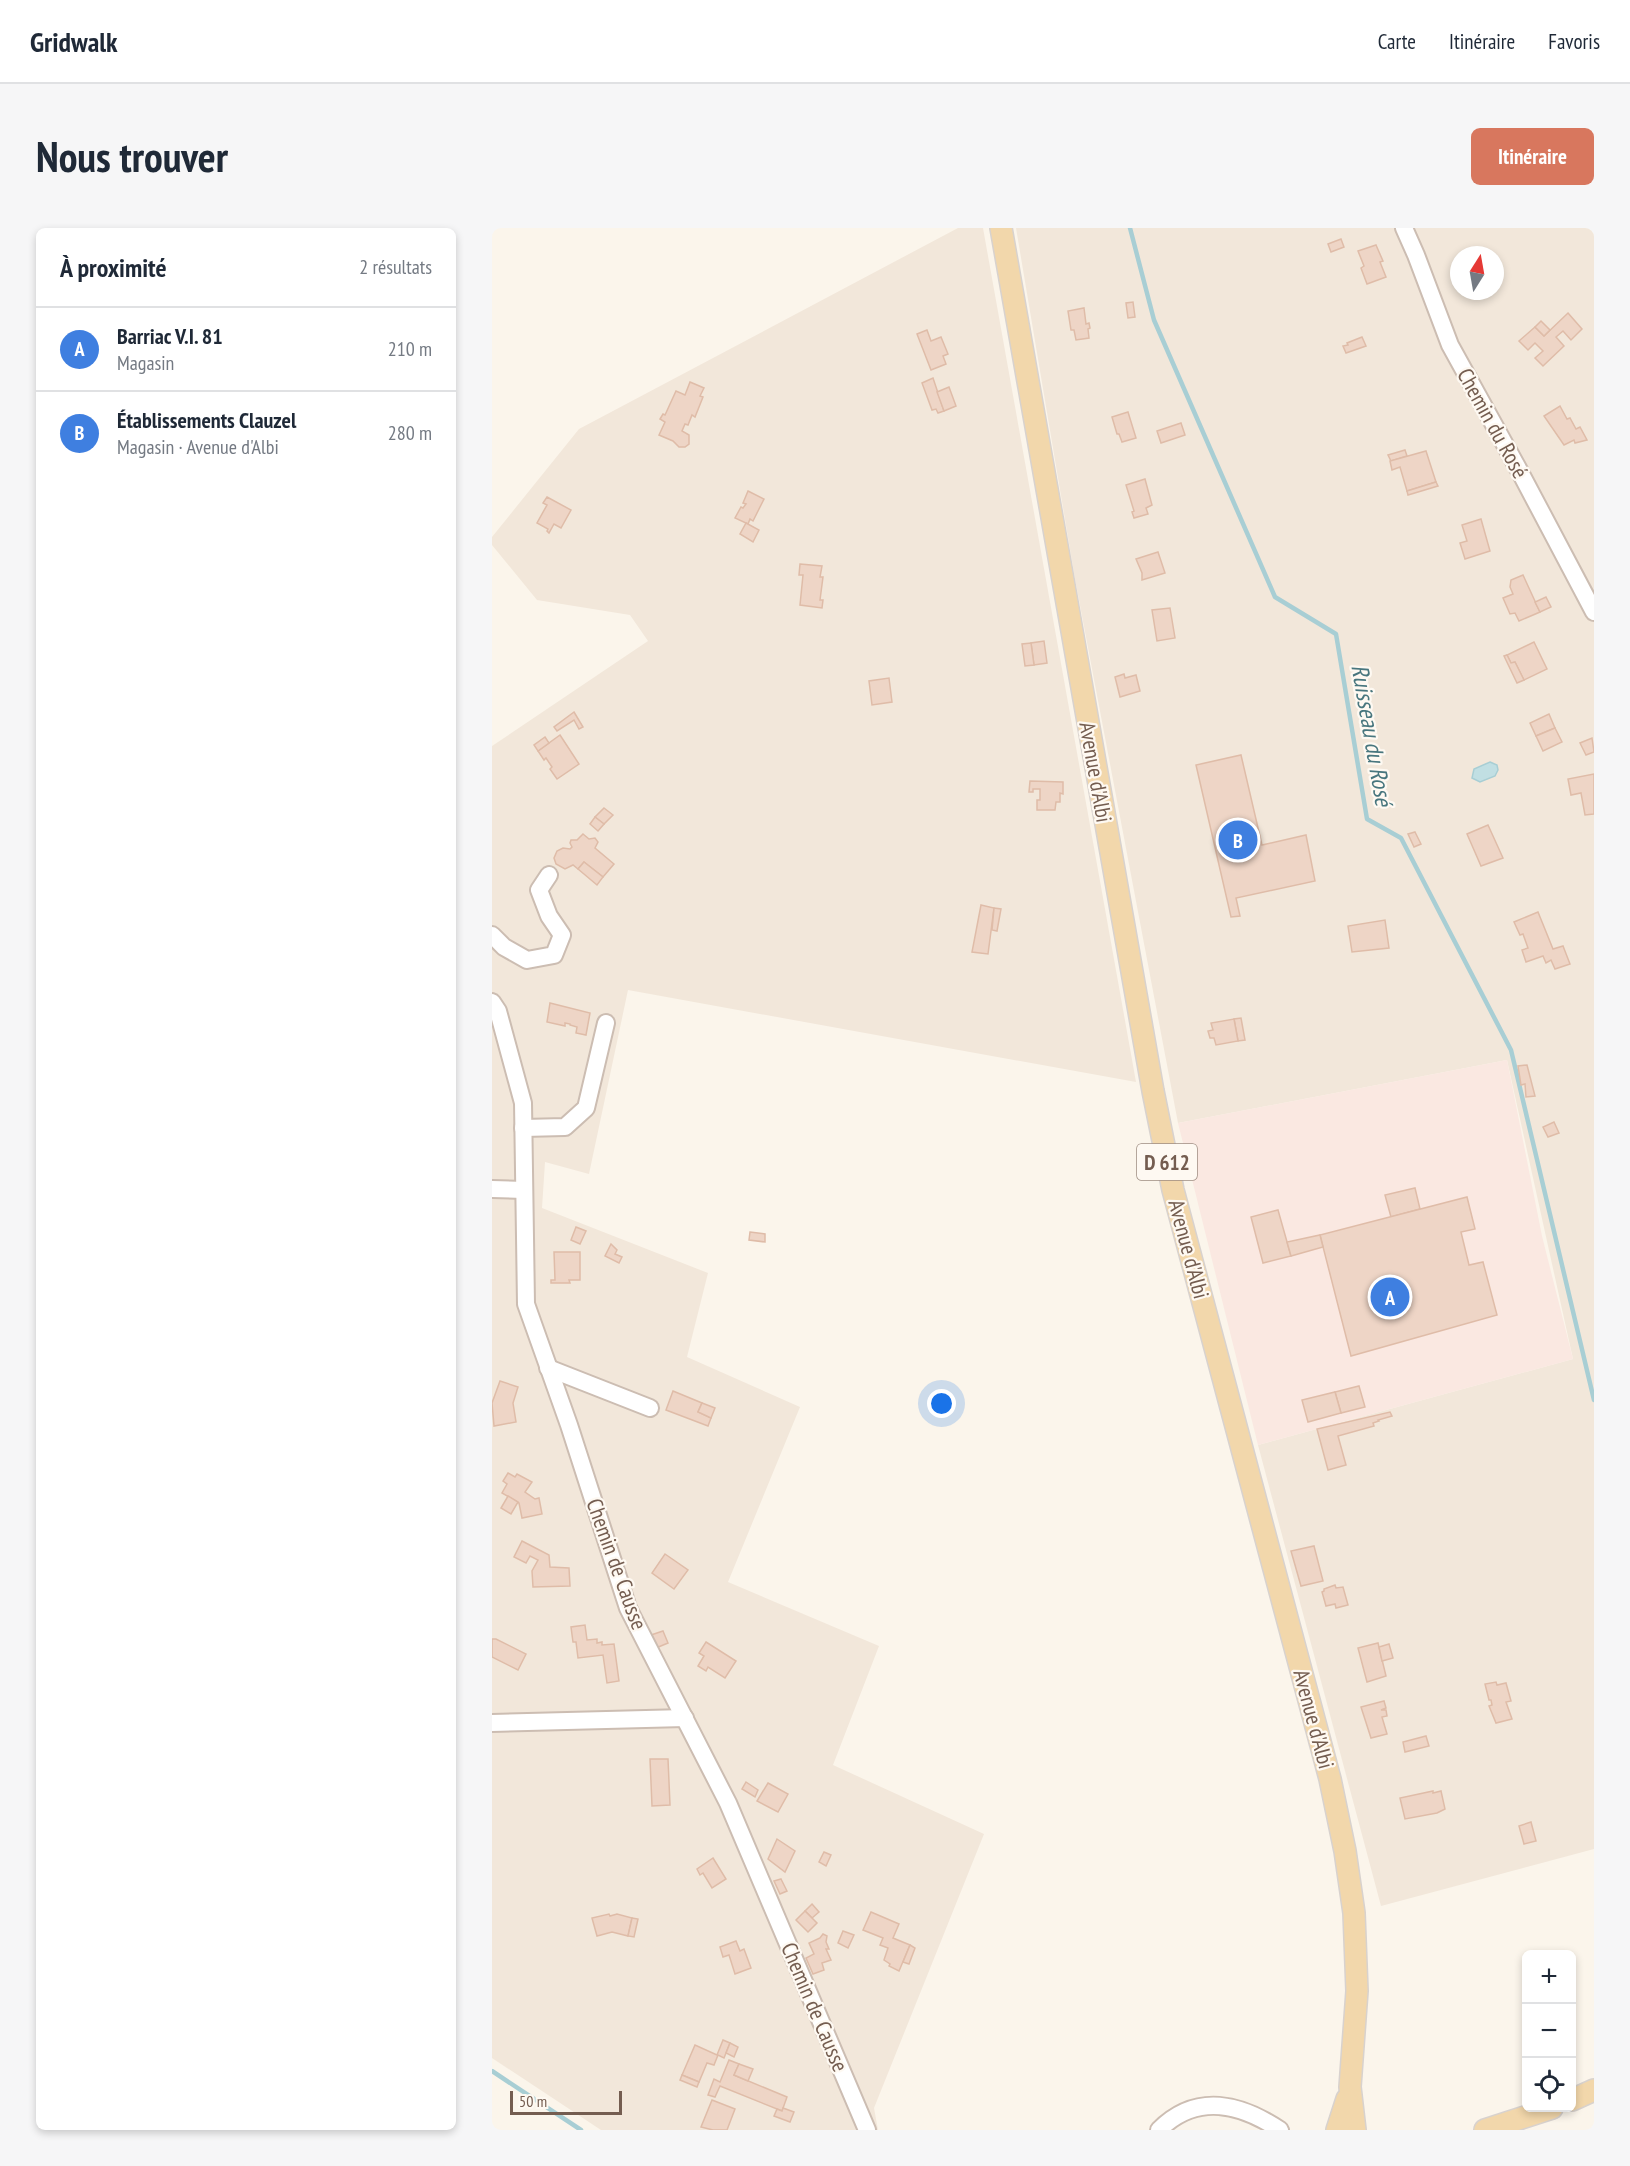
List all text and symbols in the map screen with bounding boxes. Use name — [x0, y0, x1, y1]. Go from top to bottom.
text: Gridwalk — [30, 23, 118, 60]
text: Carte — [1378, 28, 1416, 55]
text: Itinéraire — [1449, 28, 1515, 55]
text: Favoris — [1548, 28, 1600, 55]
button: Itinéraire — [1471, 128, 1594, 185]
text: Nous trouver — [36, 129, 228, 184]
north arrow — [1450, 246, 1504, 300]
text: À proximité — [60, 251, 167, 284]
text: 2 résultats — [359, 254, 432, 280]
text: Barriac V.I. 81 — [117, 322, 223, 350]
text: A — [74, 336, 85, 362]
text: 210 m — [388, 336, 432, 362]
text: Magasin — [117, 350, 174, 376]
street label: Chemin du Rosé — [1451, 363, 1535, 483]
text: Établissements Clauzel — [117, 406, 296, 434]
text: B — [75, 420, 84, 446]
text: 280 m — [388, 420, 432, 446]
text: Magasin · Avenue d'Albi — [117, 434, 279, 460]
water label: Ruisseau du Rosé — [1344, 662, 1400, 810]
street label: Avenue d'Albi — [1073, 720, 1119, 824]
pin: B — [1218, 818, 1258, 862]
road number: D 612 — [1137, 1144, 1197, 1180]
street label: Avenue d'Albi — [1162, 1196, 1216, 1302]
pin: A — [1370, 1274, 1410, 1320]
your location — [927, 1389, 956, 1418]
street label: Chemin de Causse — [580, 1495, 654, 1633]
street label: Avenue d'Albi — [1287, 1666, 1341, 1772]
street label: Chemin de Causse — [775, 1938, 855, 2076]
map controls — [1522, 1950, 1576, 2112]
button: + — [1522, 1950, 1576, 2004]
button: − — [1522, 2004, 1576, 2058]
button: locate — [1522, 2058, 1576, 2112]
scale bar — [510, 2088, 622, 2116]
text: 50 m — [519, 2091, 547, 2111]

